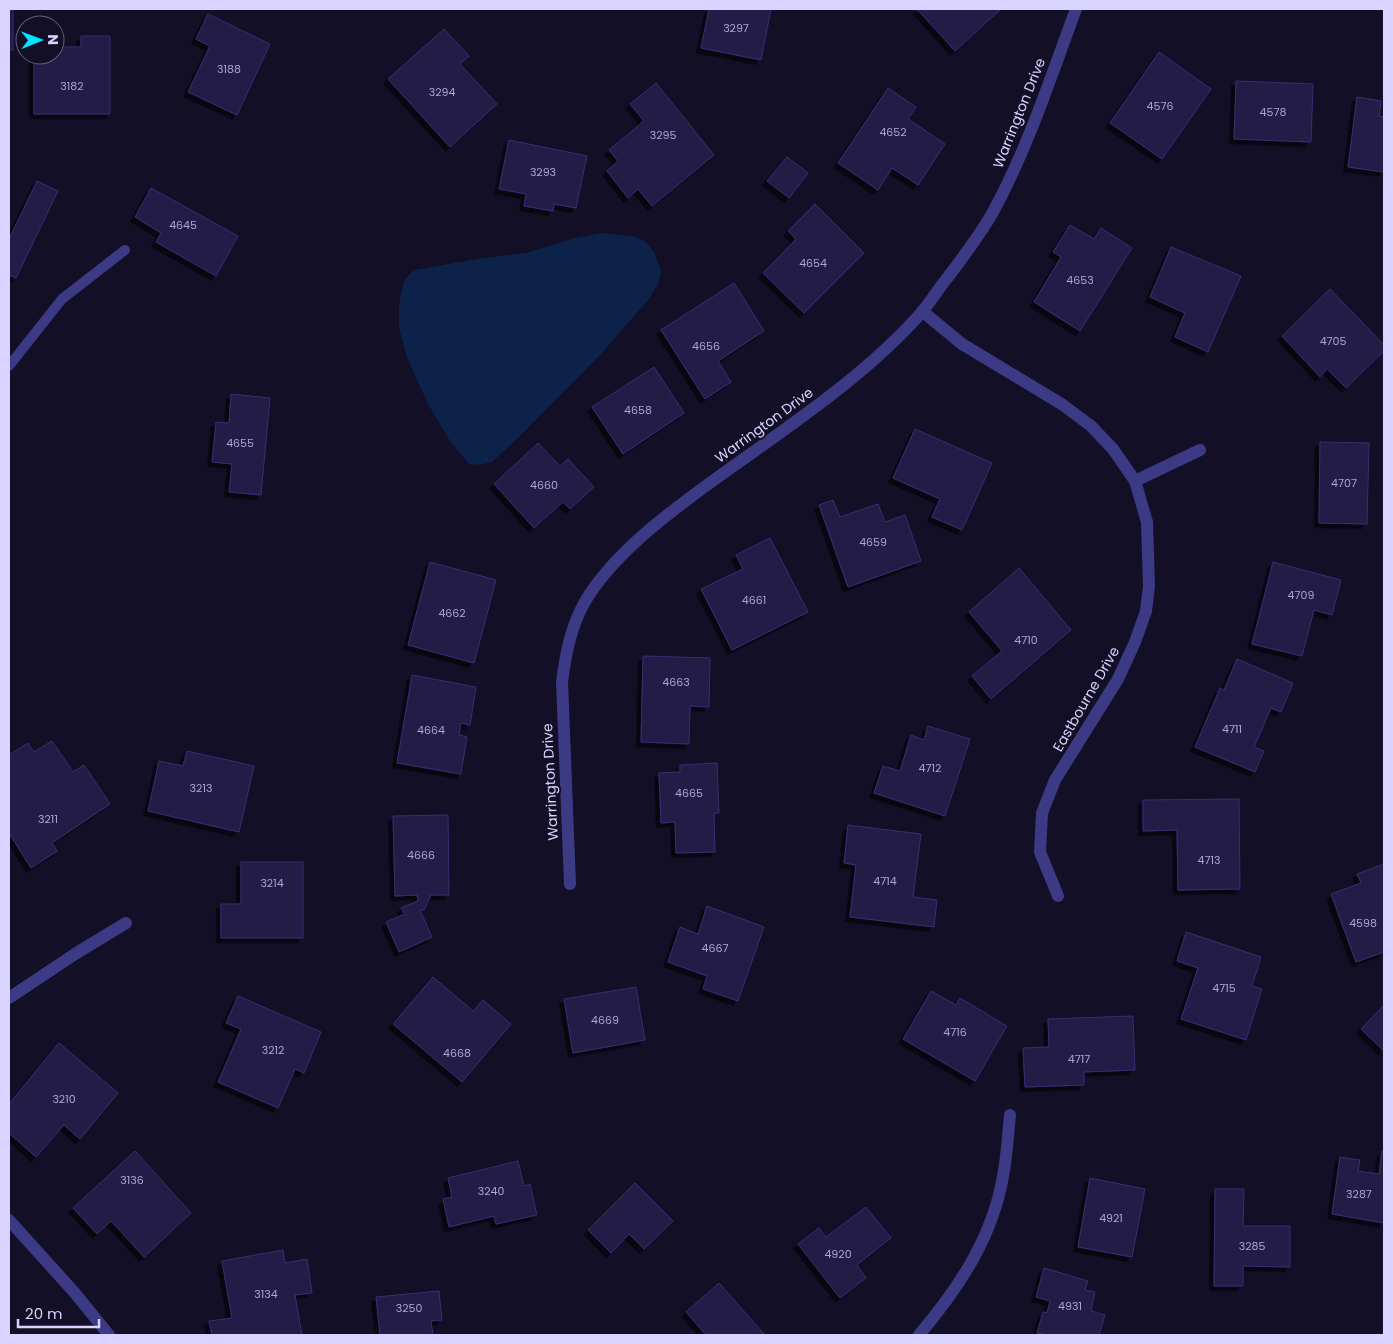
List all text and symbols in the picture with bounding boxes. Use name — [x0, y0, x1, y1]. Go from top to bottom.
north arrow — [15, 15, 65, 65]
house number: 3297 — [723, 20, 749, 36]
text: N — [43, 34, 63, 45]
street label: Warrington Drive — [988, 55, 1050, 171]
house number: 3188 — [217, 61, 241, 77]
house number: 3182 — [60, 78, 84, 94]
house number: 3294 — [429, 84, 455, 100]
house number: 4576 — [1147, 98, 1173, 114]
house number: 4578 — [1260, 104, 1286, 120]
house number: 4652 — [879, 124, 907, 140]
house number: 3295 — [650, 127, 676, 143]
house number: 3293 — [530, 164, 556, 180]
house number: 4645 — [169, 217, 197, 233]
house number: 4654 — [799, 255, 827, 271]
house number: 4653 — [1066, 272, 1094, 288]
house number: 4705 — [1320, 333, 1346, 349]
house number: 4656 — [692, 338, 720, 354]
street label: Warrington Drive — [711, 382, 818, 468]
house number: 4658 — [624, 402, 652, 418]
house number: 4655 — [226, 435, 254, 451]
house number: 4707 — [1331, 475, 1357, 491]
house number: 4660 — [530, 477, 558, 493]
house number: 4659 — [859, 534, 887, 550]
house number: 4709 — [1288, 587, 1314, 603]
house number: 4661 — [742, 592, 766, 608]
house number: 4662 — [438, 605, 466, 621]
house number: 4710 — [1014, 632, 1038, 648]
street label: Eastbourne Drive — [1048, 643, 1124, 755]
house number: 4663 — [662, 674, 690, 690]
house number: 4711 — [1222, 721, 1242, 737]
house number: 4664 — [417, 722, 445, 738]
street label: Warrington Drive — [537, 723, 563, 841]
house number: 4712 — [919, 760, 941, 776]
house number: 3213 — [190, 780, 212, 796]
house number: 4665 — [675, 785, 703, 801]
house number: 3211 — [38, 811, 58, 827]
house number: 4666 — [407, 847, 435, 863]
house number: 4713 — [1198, 852, 1220, 868]
house number: 4714 — [873, 873, 897, 889]
house number: 3214 — [260, 875, 284, 891]
house number: 4598 — [1349, 915, 1377, 931]
house number: 4667 — [702, 940, 728, 956]
house number: 4715 — [1212, 980, 1236, 996]
house number: 4669 — [591, 1012, 619, 1028]
house number: 4716 — [943, 1024, 967, 1040]
house number: 3212 — [262, 1042, 284, 1058]
house number: 4668 — [443, 1045, 471, 1061]
house number: 4717 — [1068, 1051, 1090, 1067]
house number: 3210 — [52, 1091, 76, 1107]
house number: 3136 — [120, 1172, 144, 1188]
house number: 3240 — [478, 1183, 504, 1199]
house number: 3287 — [1346, 1186, 1372, 1202]
house number: 4921 — [1099, 1210, 1123, 1226]
house number: 3285 — [1239, 1238, 1265, 1254]
house number: 4920 — [824, 1246, 852, 1262]
house number: 3134 — [254, 1286, 278, 1302]
scale bar — [18, 1296, 99, 1328]
house number: 4931 — [1058, 1298, 1082, 1314]
house number: 3250 — [396, 1300, 422, 1316]
text: 20 m — [25, 1303, 63, 1324]

